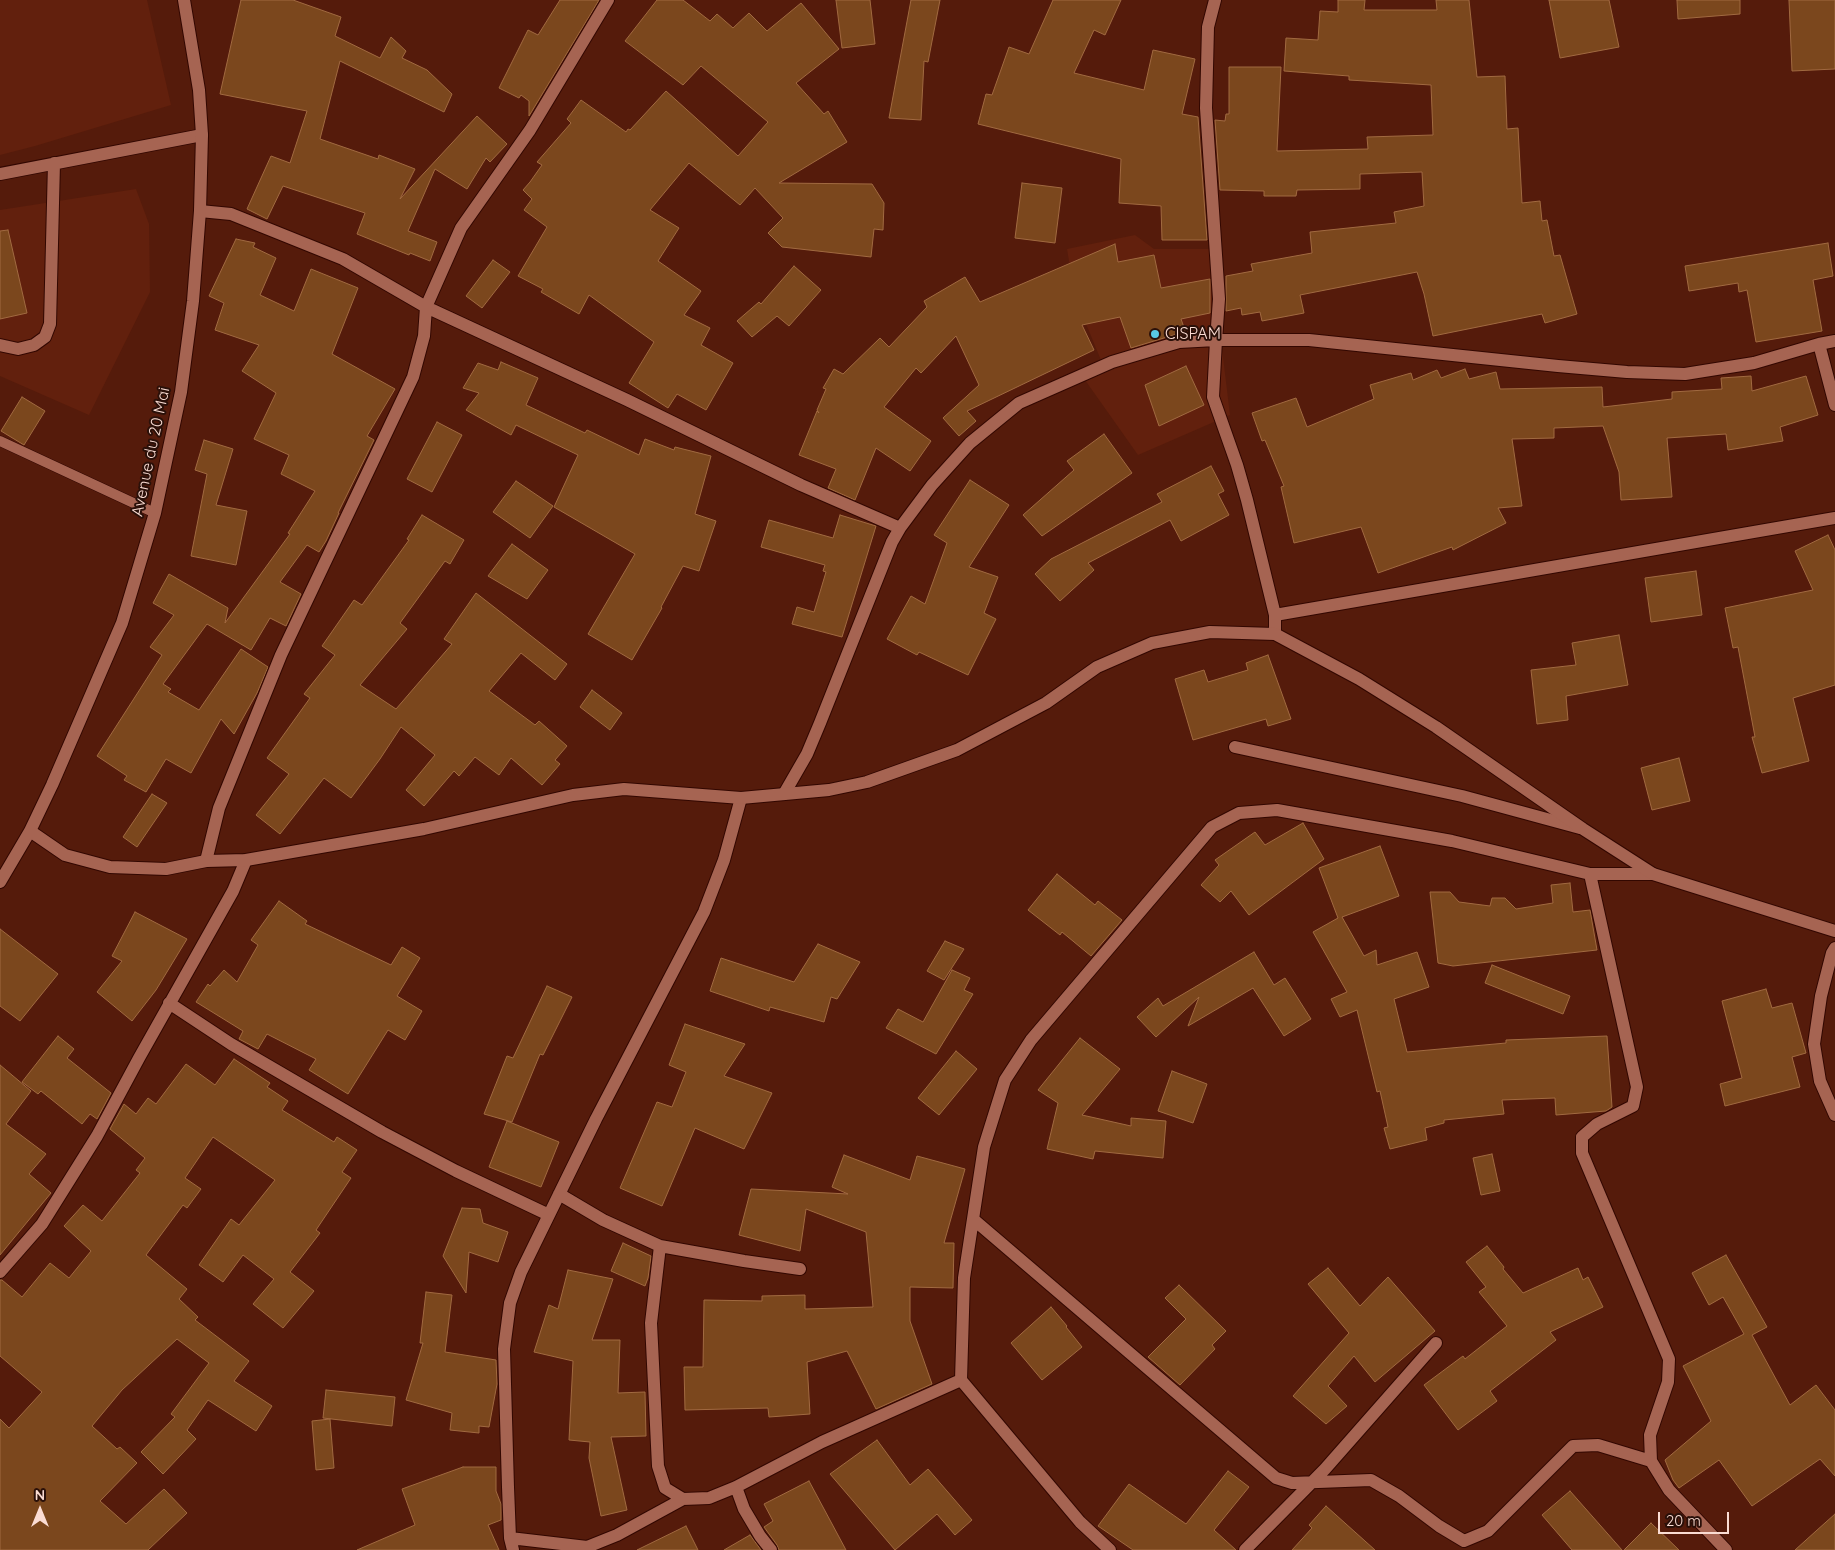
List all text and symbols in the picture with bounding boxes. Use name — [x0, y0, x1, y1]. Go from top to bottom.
place label: CISPAM — [1165, 324, 1221, 344]
marker: CISPAM — [1149, 328, 1161, 340]
street label: Avenue du 20 Mai — [128, 386, 174, 518]
north arrow — [15, 1485, 65, 1535]
text: N — [35, 1486, 45, 1504]
scale bar — [1660, 1502, 1731, 1534]
text: 20 m — [1666, 1511, 1701, 1530]

